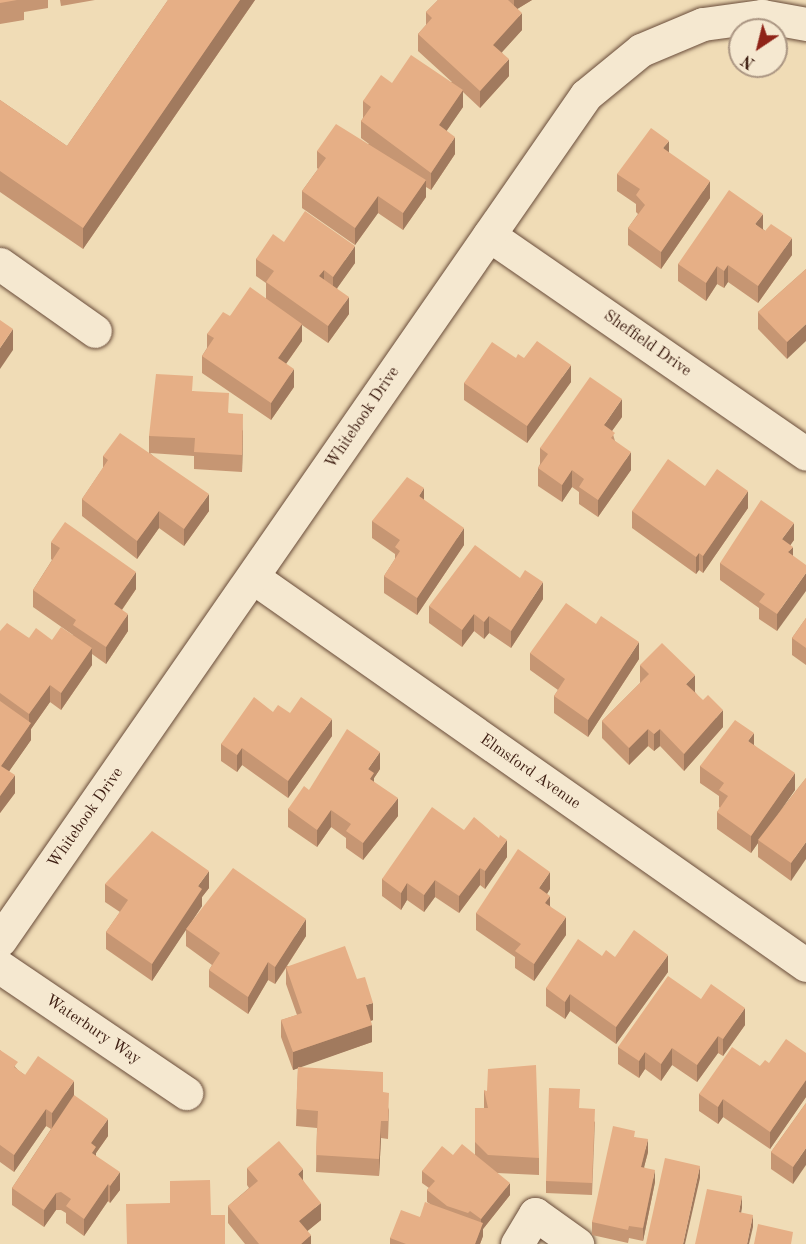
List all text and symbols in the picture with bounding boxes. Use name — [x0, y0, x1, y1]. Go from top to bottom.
north arrow — [728, 18, 788, 78]
text: N — [739, 51, 758, 71]
street label: Sheffield Drive — [599, 307, 695, 381]
street label: Whitebook Drive — [322, 364, 404, 472]
street label: Elmsford Avenue — [476, 730, 584, 814]
street label: Whitebook Drive — [44, 764, 128, 872]
street label: Waterbury Way — [41, 991, 145, 1069]

